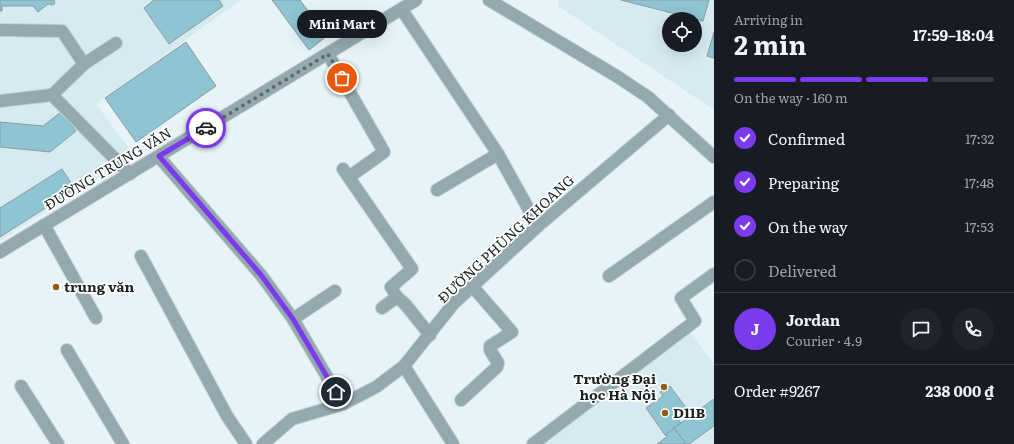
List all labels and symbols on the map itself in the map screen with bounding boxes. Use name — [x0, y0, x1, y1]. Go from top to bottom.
callout: Mini Mart — [297, 10, 387, 38]
pin — [325, 61, 359, 95]
courier — [186, 108, 226, 148]
street label: ĐƯỜNG TRUNG VĂN — [40, 122, 175, 214]
street label: ĐƯỜNG PHÙNG KHOANG — [433, 169, 578, 307]
place label: trung văn — [64, 276, 134, 296]
marker: trung văn — [51, 282, 61, 292]
place label: Trường Đại học Hà Nội — [573, 368, 656, 404]
pin — [319, 375, 353, 409]
marker: Trường Đại học Hà Nội — [659, 382, 669, 392]
place label: D11B — [673, 402, 705, 422]
marker: D11B — [660, 408, 670, 418]

